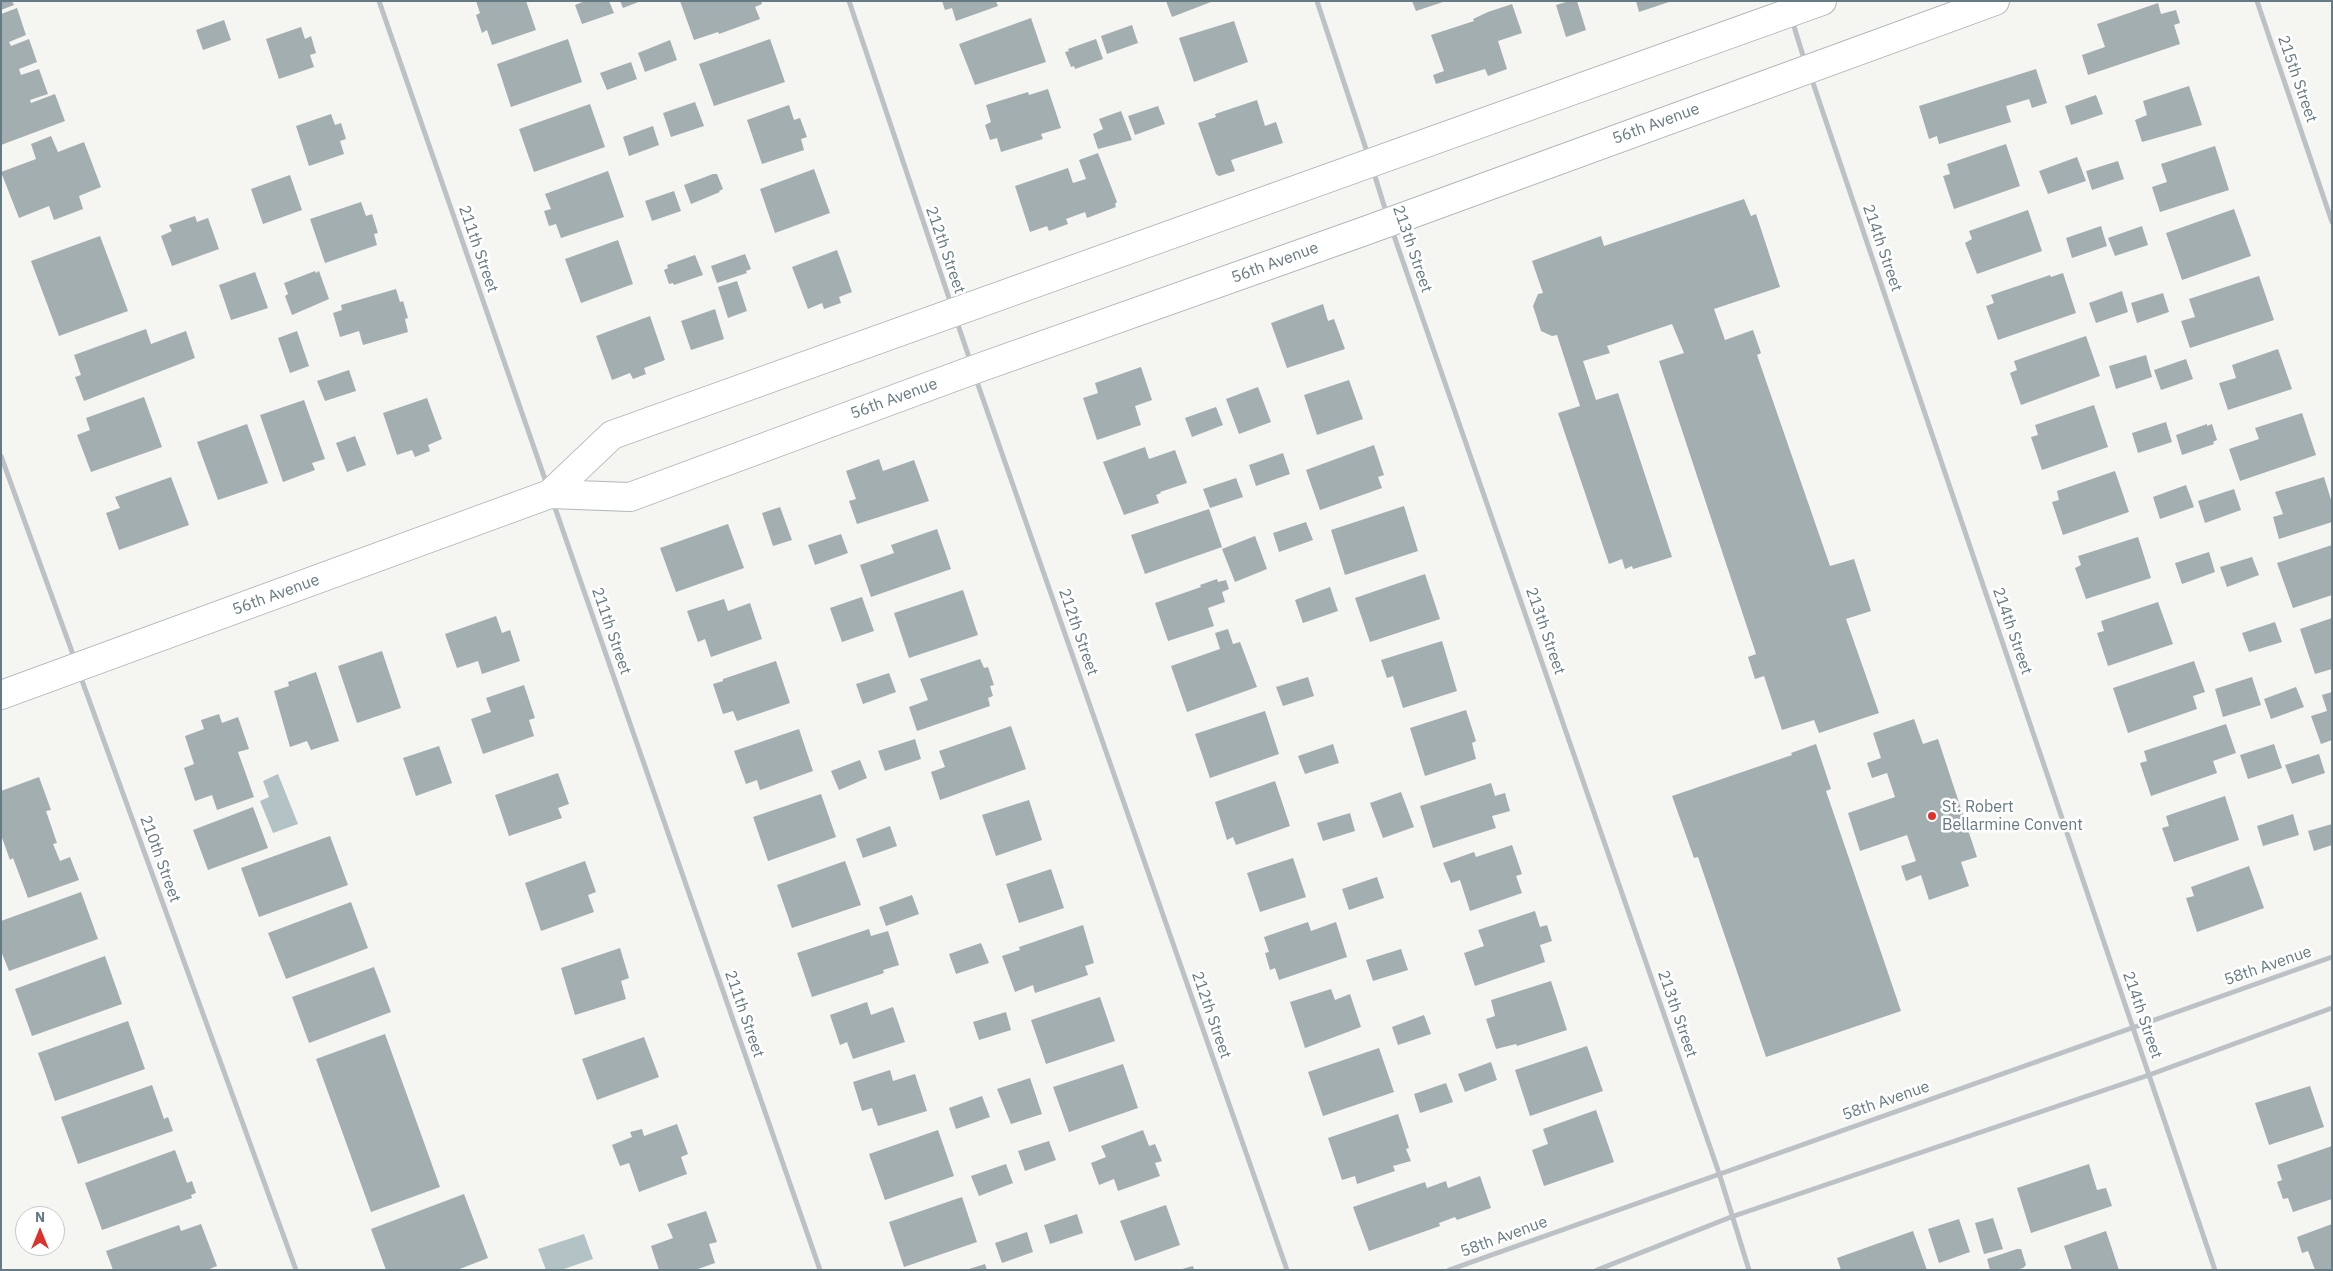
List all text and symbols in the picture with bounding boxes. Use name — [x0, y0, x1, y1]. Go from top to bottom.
street label: 215th Street — [2273, 33, 2321, 125]
street label: 56th Avenue — [1610, 99, 1702, 149]
street label: 214th Street — [1858, 202, 1906, 294]
street label: 211th Street — [454, 203, 502, 295]
street label: 213th Street — [1388, 203, 1436, 295]
street label: 212th Street — [921, 204, 969, 296]
street label: 56th Avenue — [1229, 238, 1321, 288]
street label: 56th Avenue — [848, 374, 940, 424]
street label: 56th Avenue — [230, 570, 322, 620]
street label: 211th Street — [587, 585, 635, 677]
street label: 213th Street — [1521, 585, 1569, 677]
street label: 214th Street — [1988, 585, 2036, 677]
street label: 212th Street — [1054, 586, 1102, 678]
place label: St. Robert Bellarmine Convent — [1942, 797, 2083, 835]
marker: St. Robert Bellarmine Convent — [1926, 810, 1938, 822]
street label: 210th Street — [135, 813, 185, 905]
street label: 58th Avenue — [2222, 942, 2314, 990]
street label: 211th Street — [720, 968, 768, 1060]
street label: 213th Street — [1653, 968, 1701, 1060]
street label: 212th Street — [1187, 969, 1235, 1061]
street label: 214th Street — [2118, 969, 2166, 1061]
street label: 58th Avenue — [1840, 1077, 1932, 1125]
north arrow — [15, 1206, 65, 1256]
text: N — [35, 1208, 45, 1226]
street label: 58th Avenue — [1458, 1212, 1550, 1262]

